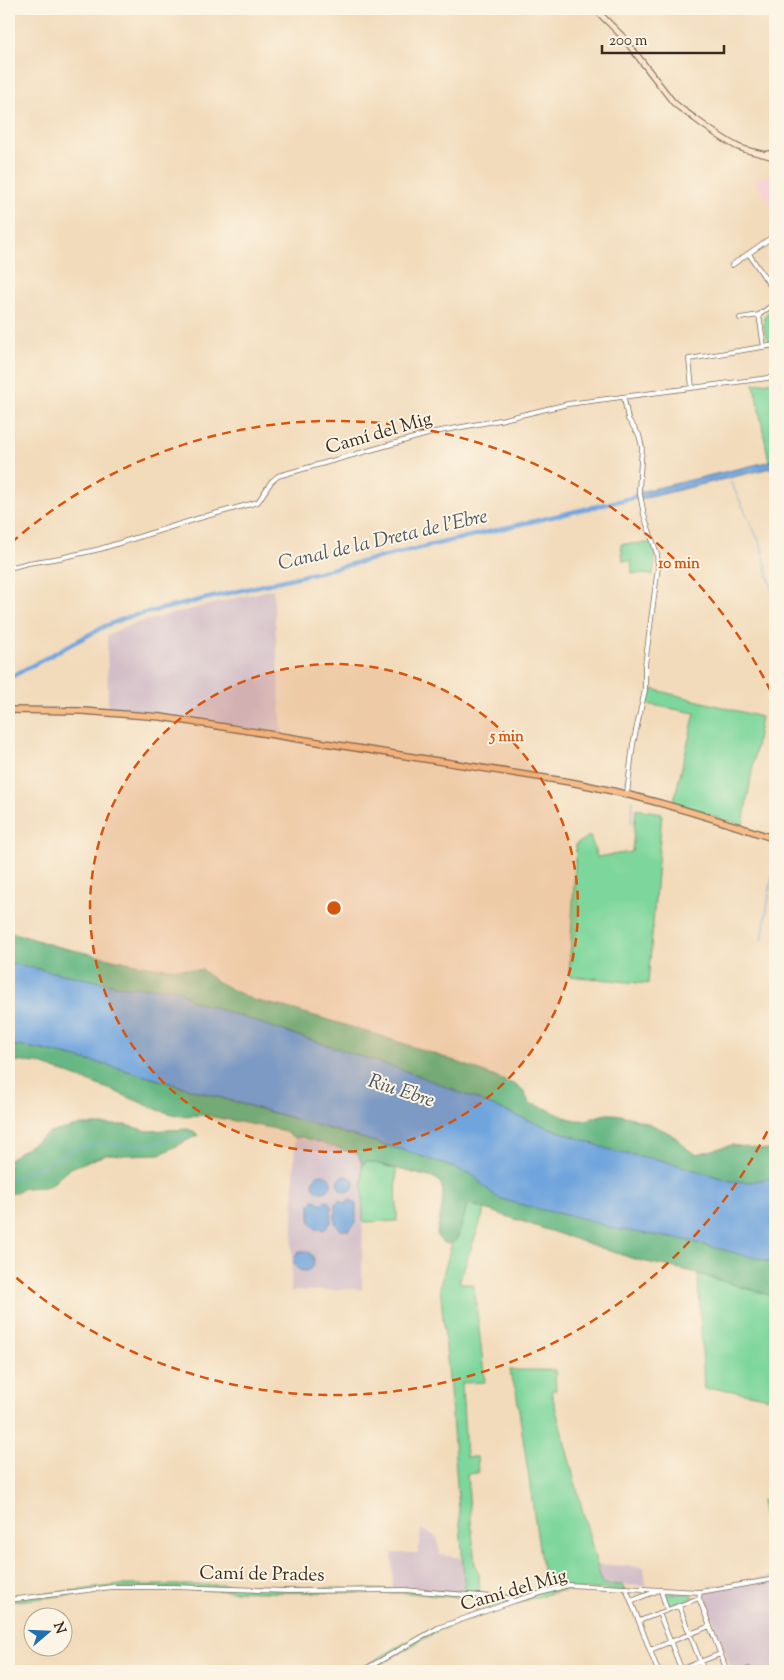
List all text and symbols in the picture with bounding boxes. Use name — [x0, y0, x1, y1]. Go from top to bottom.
scale bar — [602, 22, 724, 54]
text: 200 m — [609, 31, 648, 52]
street label: Camí del Mig — [323, 406, 435, 462]
water label: Canal de la Dreta de l'Ebre — [276, 503, 490, 579]
text: 10 min — [658, 554, 700, 575]
text: 5 min — [489, 727, 524, 748]
centre of rings — [325, 899, 343, 917]
water label: Riu Ebre — [364, 1068, 438, 1116]
street label: Camí de Prades — [199, 1560, 325, 1590]
street label: Camí del Mig — [458, 1563, 570, 1619]
north arrow — [22, 1608, 72, 1658]
text: N — [47, 1620, 70, 1637]

